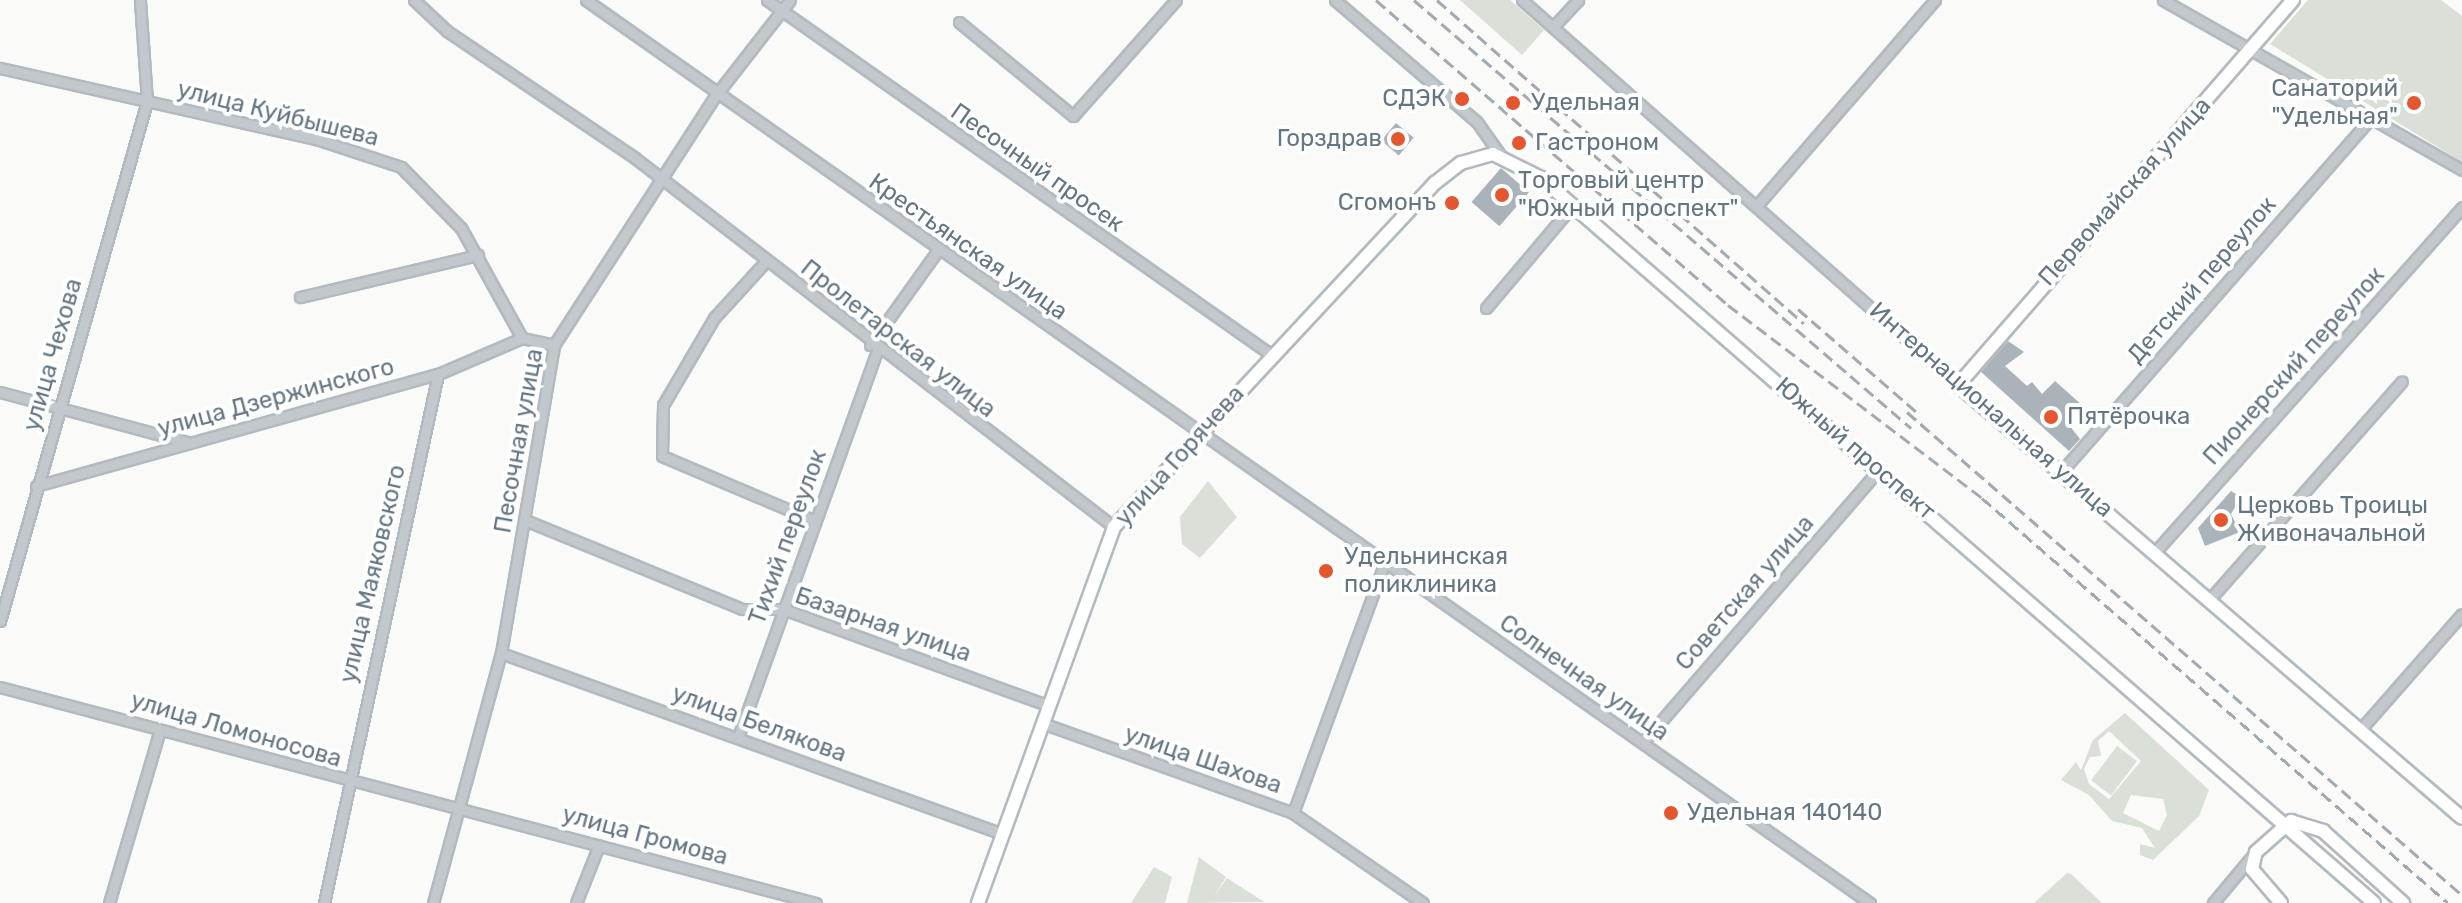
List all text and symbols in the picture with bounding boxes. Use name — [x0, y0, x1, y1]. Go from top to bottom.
street label: улица Куйбышева — [174, 75, 382, 153]
place label: Санаторий "Удельная" — [2271, 75, 2398, 131]
place label: СДЭК — [1382, 85, 1446, 113]
place label: Удельная — [1531, 89, 1640, 117]
marker: СДЭК — [1453, 90, 1471, 108]
marker: Удельная — [1502, 92, 1524, 114]
street label: Первомайская улица — [2033, 92, 2217, 292]
marker: Санаторий "Удельная" — [2405, 94, 2423, 112]
street label: Песочный просек — [945, 97, 1129, 239]
place label: Горздрав — [1277, 125, 1382, 153]
place label: Гастроном — [1535, 129, 1659, 157]
marker: Горздрав — [1389, 130, 1407, 148]
marker: Гастроном — [1510, 134, 1528, 152]
place label: Торговый центр "Южный проспект" — [1518, 167, 1738, 223]
street label: Крестьянская улица — [863, 168, 1073, 326]
marker: Торговый центр "Южный проспект" — [1493, 186, 1511, 204]
place label: Сгомонъ — [1338, 189, 1436, 217]
street label: Детский переулок — [2122, 191, 2282, 369]
marker: Сгомонъ — [1443, 194, 1461, 212]
street label: Пролетарская улица — [795, 254, 1001, 424]
street label: Пионерский переулок — [2197, 261, 2391, 471]
street label: улица Чехова — [17, 275, 89, 435]
street label: Интернациональная улица — [1863, 296, 2119, 524]
street label: Песочная улица — [489, 347, 549, 535]
street label: улица Дзержинского — [155, 353, 397, 443]
street label: Южный проспект — [1769, 372, 1941, 526]
street label: улица Горячева — [1109, 380, 1251, 532]
place label: Пятёрочка — [2067, 403, 2190, 431]
marker: Пятёрочка — [2042, 408, 2060, 426]
street label: Тихий переулок — [743, 445, 833, 629]
street label: улица Маяковского — [334, 462, 412, 686]
place label: Церковь Троицы Живоначальной — [2237, 492, 2428, 548]
street label: Советская улица — [1670, 509, 1820, 677]
marker: Церковь Троицы Живоначальной — [2212, 511, 2230, 529]
place label: Удельнинская поликлиника — [1344, 543, 1508, 599]
marker: Удельнинская поликлиника — [1315, 560, 1337, 582]
street label: Базарная улица — [791, 581, 975, 669]
street label: Солнечная улица — [1494, 609, 1674, 747]
street label: улица Белякова — [668, 679, 850, 769]
street label: улица Ломоносова — [127, 686, 345, 774]
street label: улица Шахова — [1121, 720, 1285, 800]
place label: Удельная 140140 — [1687, 799, 1882, 827]
street label: улица Громова — [559, 800, 731, 872]
marker: Удельная 140140 — [1662, 804, 1680, 822]

